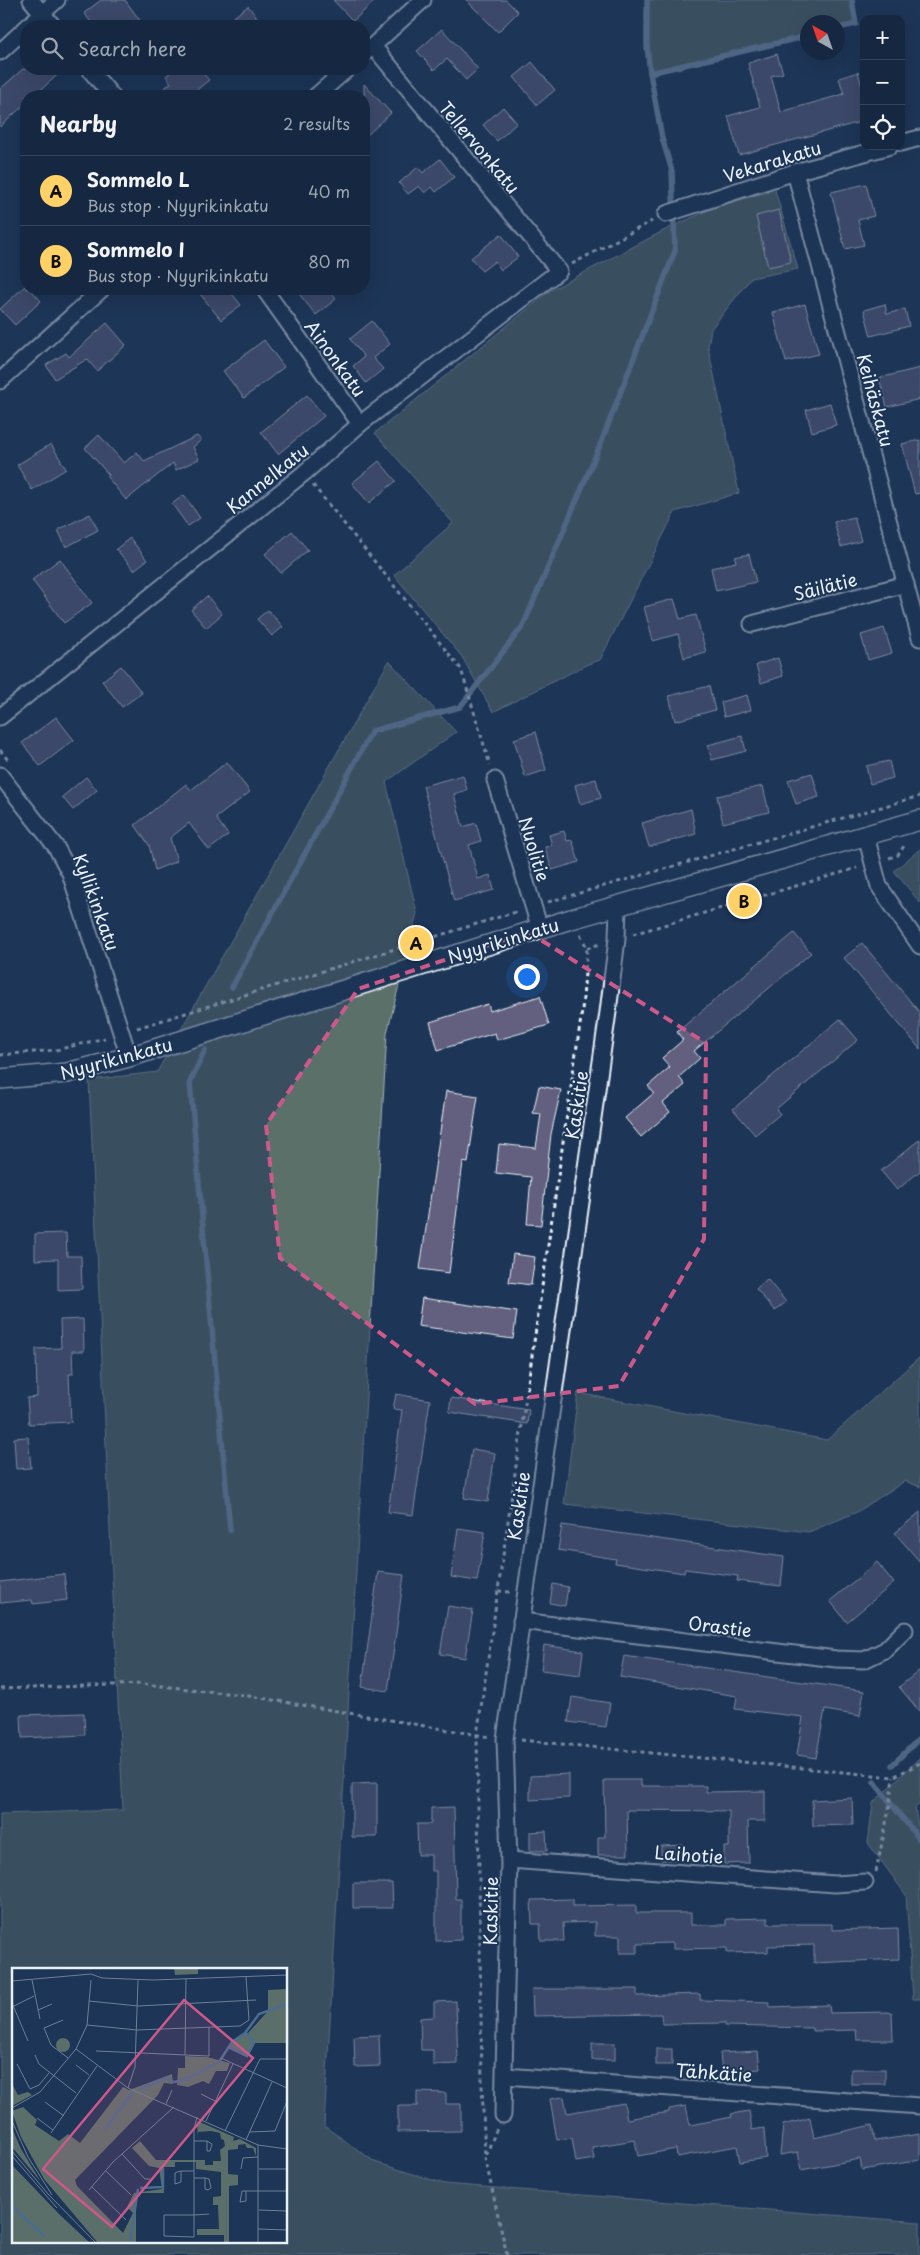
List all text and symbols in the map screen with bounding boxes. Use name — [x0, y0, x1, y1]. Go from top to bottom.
north arrow — [800, 15, 845, 60]
map controls — [860, 15, 905, 150]
button: + — [860, 15, 905, 60]
search box — [20, 20, 370, 75]
icon: search — [38, 34, 66, 62]
text: Search here — [78, 34, 187, 62]
button: − — [860, 60, 905, 105]
street label: Tellervonkatu — [433, 95, 527, 199]
button: locate — [860, 105, 905, 150]
text: Nearby — [40, 107, 117, 139]
text: 2 results — [283, 111, 350, 135]
street label: Vekarakatu — [720, 133, 824, 189]
text: Sommelo L — [87, 165, 190, 193]
text: A — [50, 179, 62, 203]
text: 40 m — [308, 179, 350, 203]
text: Bus stop · Nyyrikinkatu — [87, 193, 269, 217]
text: Sommelo I — [87, 235, 185, 263]
text: B — [51, 249, 61, 273]
text: 80 m — [308, 249, 350, 273]
text: Bus stop · Nyyrikinkatu — [87, 263, 269, 287]
street label: Ainonkatu — [299, 314, 373, 402]
street label: Keihäskatu — [851, 350, 901, 450]
street label: Kannelkatu — [220, 436, 314, 520]
street label: Säilätie — [790, 565, 860, 607]
street label: Nuolitie — [512, 813, 558, 885]
street label: Kyllikinkatu — [67, 850, 127, 954]
pin: B — [728, 882, 760, 920]
street label: Nyyrikinkatu — [444, 910, 562, 970]
pin: A — [400, 924, 432, 962]
your location — [514, 964, 540, 990]
street label: Nyyrikinkatu — [57, 1030, 175, 1086]
street label: Kaskitie — [558, 1069, 594, 1141]
street label: Kaskitie — [500, 1470, 536, 1542]
street label: Orastie — [687, 1609, 753, 1643]
street label: Laihotie — [654, 1838, 724, 1870]
street label: Kaskitie — [476, 1876, 504, 1946]
inset map — [12, 1968, 288, 2242]
street label: Tähkätie — [675, 2056, 753, 2088]

